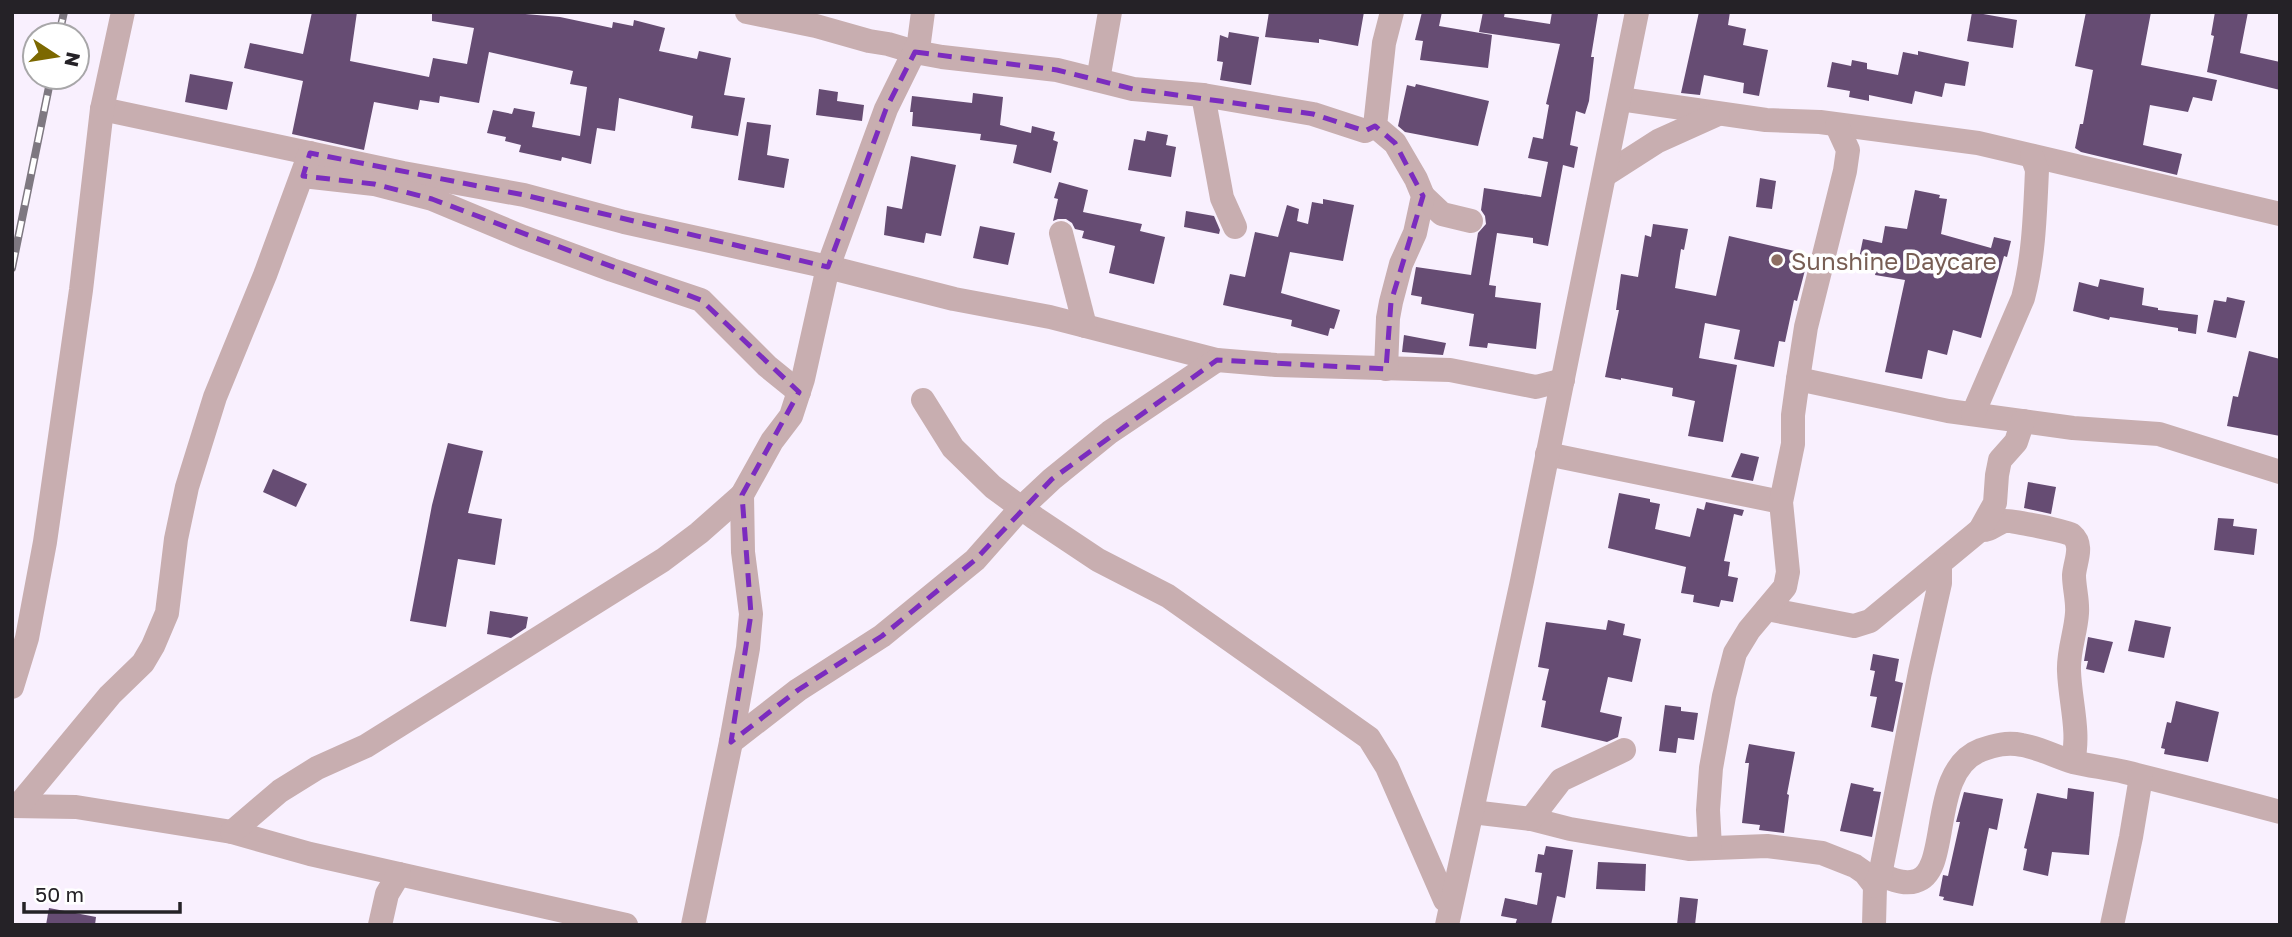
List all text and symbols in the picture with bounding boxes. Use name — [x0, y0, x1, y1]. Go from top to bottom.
north arrow — [21, 21, 91, 91]
text: N — [60, 50, 86, 69]
place label: Sunshine Daycare — [1791, 246, 1997, 275]
marker: Sunshine Daycare — [1769, 252, 1785, 268]
scale bar — [24, 870, 180, 914]
text: 50 m — [35, 881, 84, 907]

